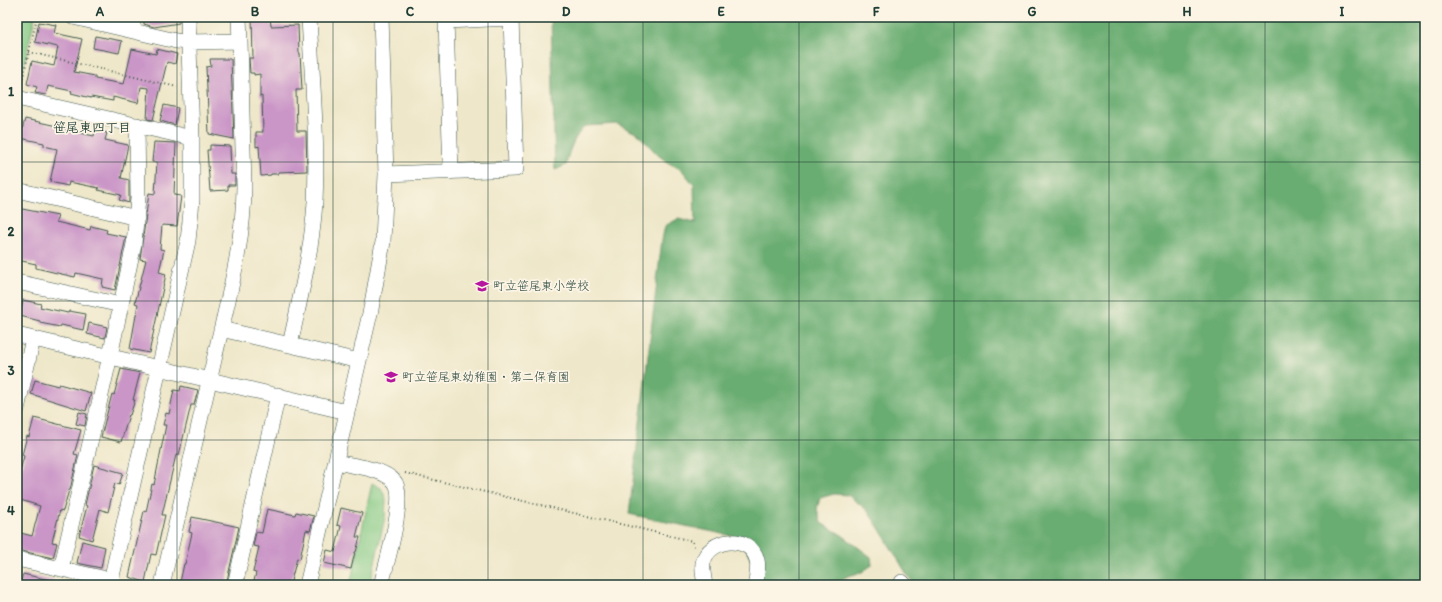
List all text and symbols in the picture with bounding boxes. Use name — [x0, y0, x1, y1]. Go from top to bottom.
text: A — [95, 4, 105, 19]
text: B — [251, 4, 260, 19]
text: C — [406, 4, 415, 19]
text: D — [562, 4, 571, 19]
text: E — [717, 4, 725, 19]
text: F — [873, 4, 880, 19]
text: G — [1028, 4, 1037, 19]
text: H — [1183, 4, 1192, 19]
text: I — [1340, 4, 1345, 19]
text: 1 — [8, 84, 14, 99]
district label: 笹尾東四丁目 — [53, 120, 131, 135]
text: 2 — [8, 224, 15, 239]
school or university icon: 町立笹尾東小学校 — [474, 278, 490, 294]
place label: 町立笹尾東小学校 — [493, 279, 589, 293]
text: 3 — [7, 363, 15, 378]
school or university icon: 町立笹尾東幼稚園・第二保育園 — [383, 369, 399, 385]
place label: 町立笹尾東幼稚園・第二保育園 — [402, 370, 570, 384]
text: 4 — [7, 503, 15, 518]

